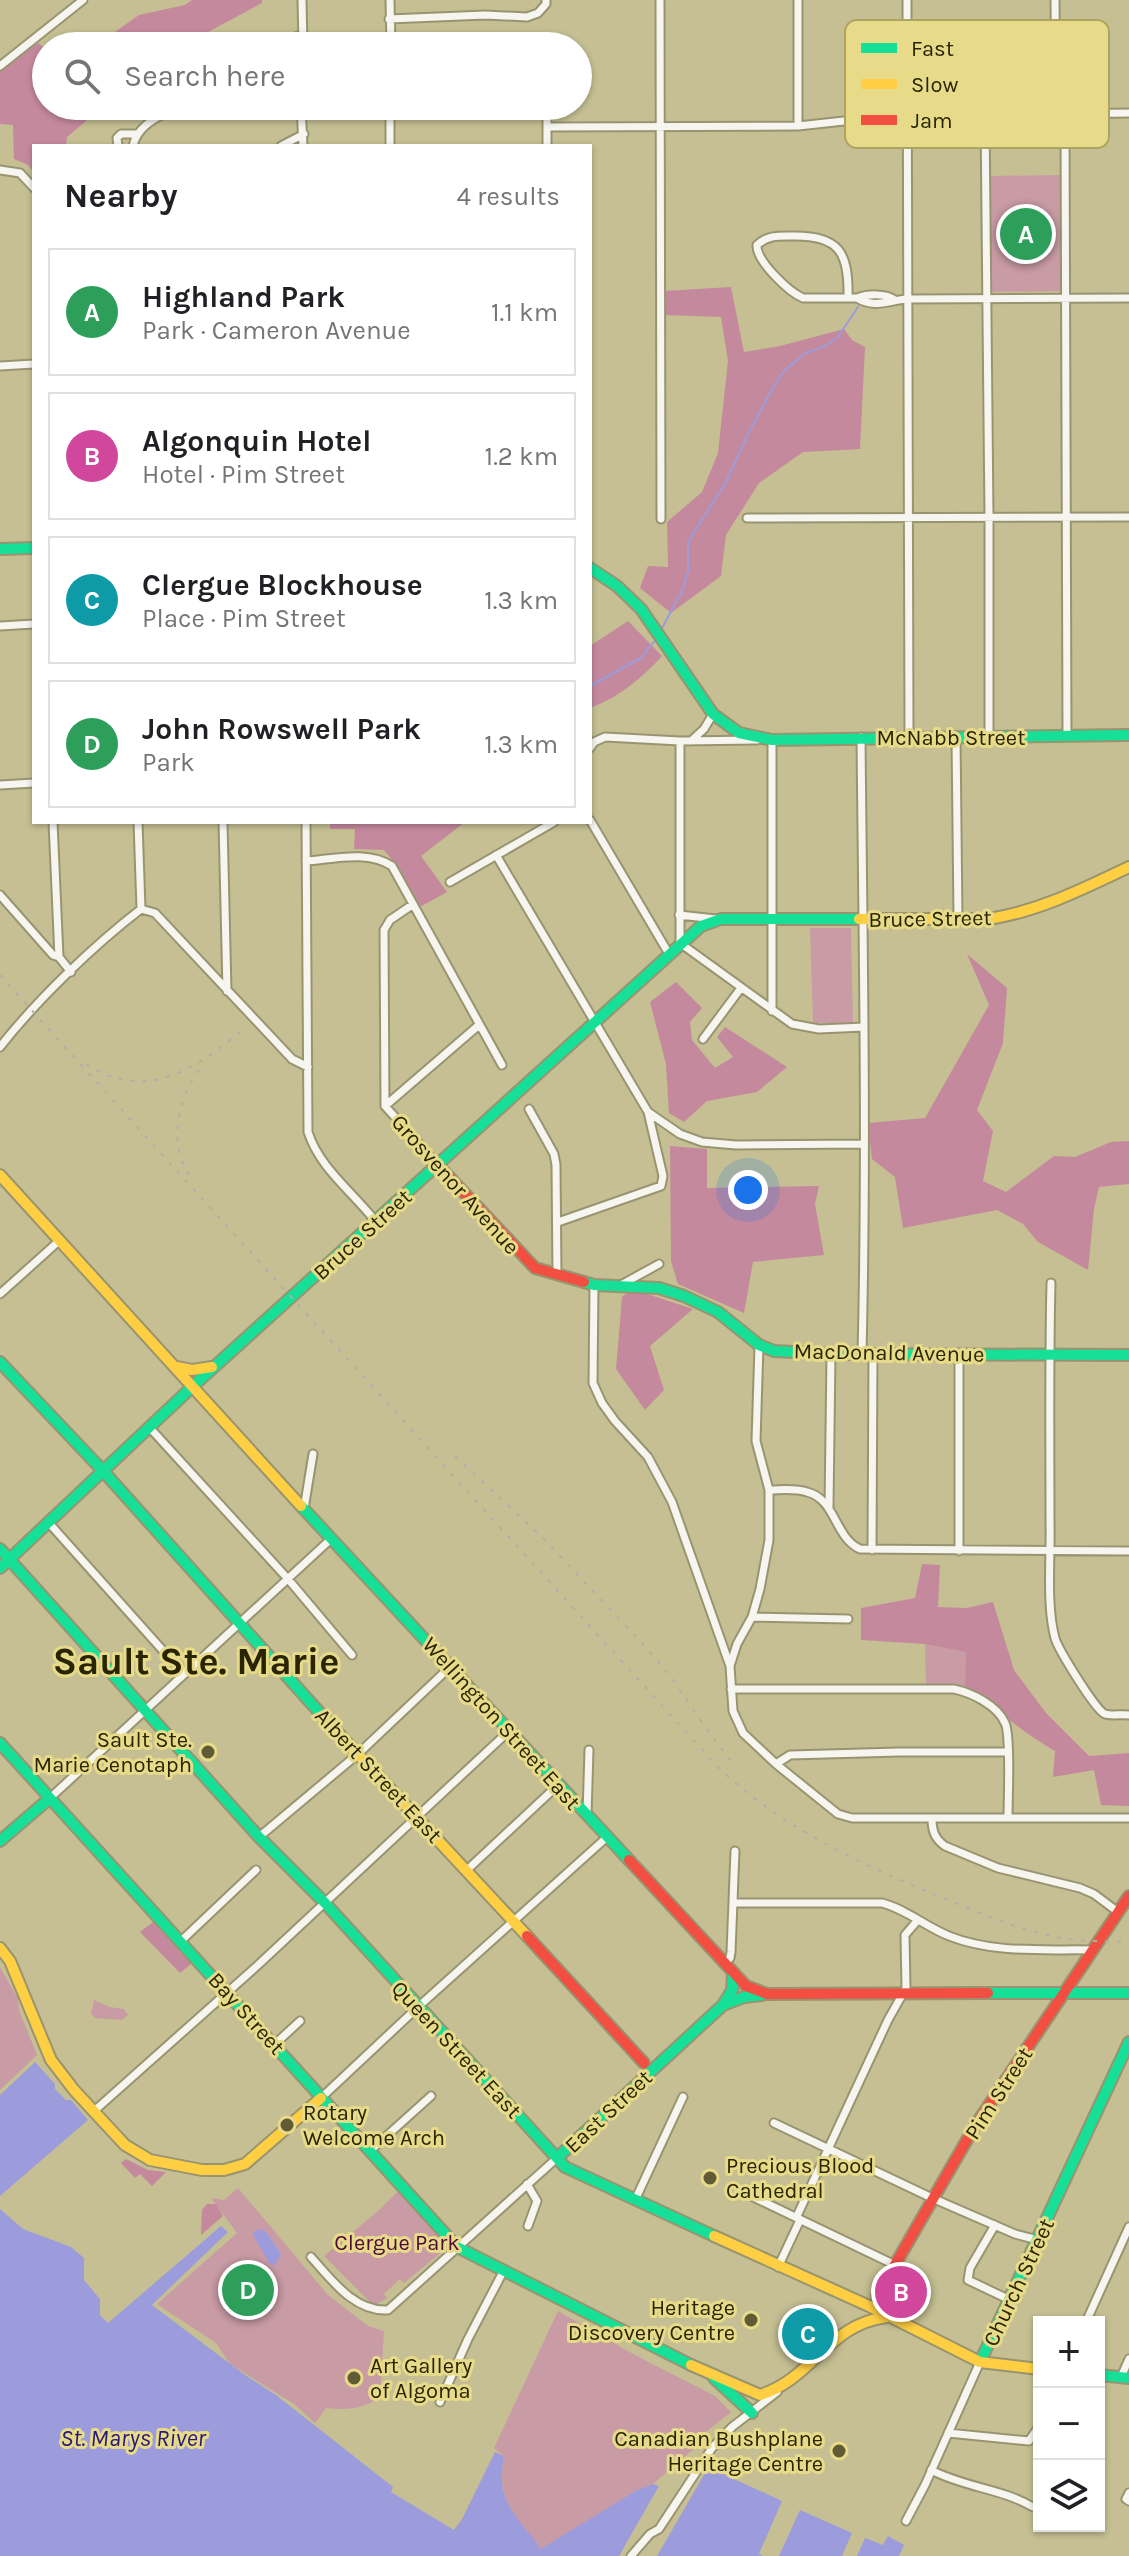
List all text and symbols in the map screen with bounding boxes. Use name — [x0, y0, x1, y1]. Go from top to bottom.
legend — [845, 20, 1109, 148]
search box — [32, 32, 592, 120]
text: Fast — [911, 36, 954, 62]
icon: search — [60, 54, 104, 98]
text: Search here — [124, 58, 285, 94]
text: Slow — [911, 72, 958, 98]
text: Jam — [911, 108, 953, 134]
text: Nearby — [64, 176, 178, 216]
text: 4 results — [456, 181, 560, 212]
pin: A — [1000, 204, 1052, 264]
text: Highland Park — [142, 279, 345, 315]
text: A — [84, 297, 100, 328]
text: 1.1 km — [491, 297, 558, 328]
text: Park · Cameron Avenue — [142, 315, 411, 346]
text: Algonquin Hotel — [142, 423, 371, 459]
text: B — [84, 441, 100, 472]
text: 1.2 km — [485, 441, 558, 472]
text: Hotel · Pim Street — [142, 459, 345, 490]
text: Clergue Blockhouse — [142, 567, 423, 603]
text: C — [84, 585, 100, 616]
text: 1.3 km — [484, 585, 558, 616]
text: Place · Pim Street — [142, 603, 346, 634]
text: John Rowswell Park — [142, 711, 421, 747]
street label: McNabb Street — [877, 725, 1025, 751]
text: D — [83, 729, 101, 760]
text: 1.3 km — [484, 729, 558, 760]
text: Park — [142, 747, 195, 778]
street label: Bruce Street — [868, 905, 992, 933]
street label: Grosvenor Avenue — [386, 1109, 525, 1260]
your location — [728, 1170, 768, 1210]
street label: Bruce Street — [308, 1184, 417, 1286]
street label: MacDonald Avenue — [793, 1338, 985, 1368]
street label: Wellington Street East — [417, 1632, 586, 1815]
district label: Sault Ste. Marie — [53, 1639, 339, 1684]
street label: Albert Street East — [309, 1703, 447, 1848]
place label: Sault Ste. Marie Cenotaph — [34, 1727, 192, 1778]
marker: Sault Ste. Marie Cenotaph — [199, 1743, 217, 1761]
street label: Bay Street — [203, 1967, 290, 2060]
street label: Queen Street East — [386, 1975, 527, 2124]
street label: Pim Street — [959, 2042, 1038, 2145]
street label: East Street — [560, 2065, 658, 2159]
place label: Rotary Welcome Arch — [303, 2100, 445, 2151]
marker: Rotary Welcome Arch — [278, 2116, 296, 2134]
place label: Precious Blood Cathedral — [726, 2153, 874, 2204]
marker: Precious Blood Cathedral — [701, 2169, 719, 2187]
street label: Church Street — [978, 2214, 1060, 2351]
park label: Clergue Park — [334, 2230, 460, 2256]
pin: D — [222, 2260, 274, 2320]
pin: B — [875, 2262, 927, 2322]
place label: Heritage Discovery Centre — [568, 2295, 735, 2346]
pin: C — [782, 2304, 834, 2364]
marker: Heritage Discovery Centre — [742, 2311, 760, 2329]
map controls — [1033, 2316, 1105, 2532]
button: + — [1033, 2316, 1105, 2388]
place label: Art Gallery of Algoma — [370, 2353, 472, 2404]
marker: Art Gallery of Algoma — [345, 2369, 363, 2387]
button: − — [1033, 2388, 1105, 2460]
water label: St. Marys River — [60, 2424, 207, 2452]
place label: Canadian Bushplane Heritage Centre — [614, 2426, 823, 2477]
marker: Canadian Bushplane Heritage Centre — [830, 2442, 848, 2460]
button: layers — [1033, 2460, 1105, 2532]

